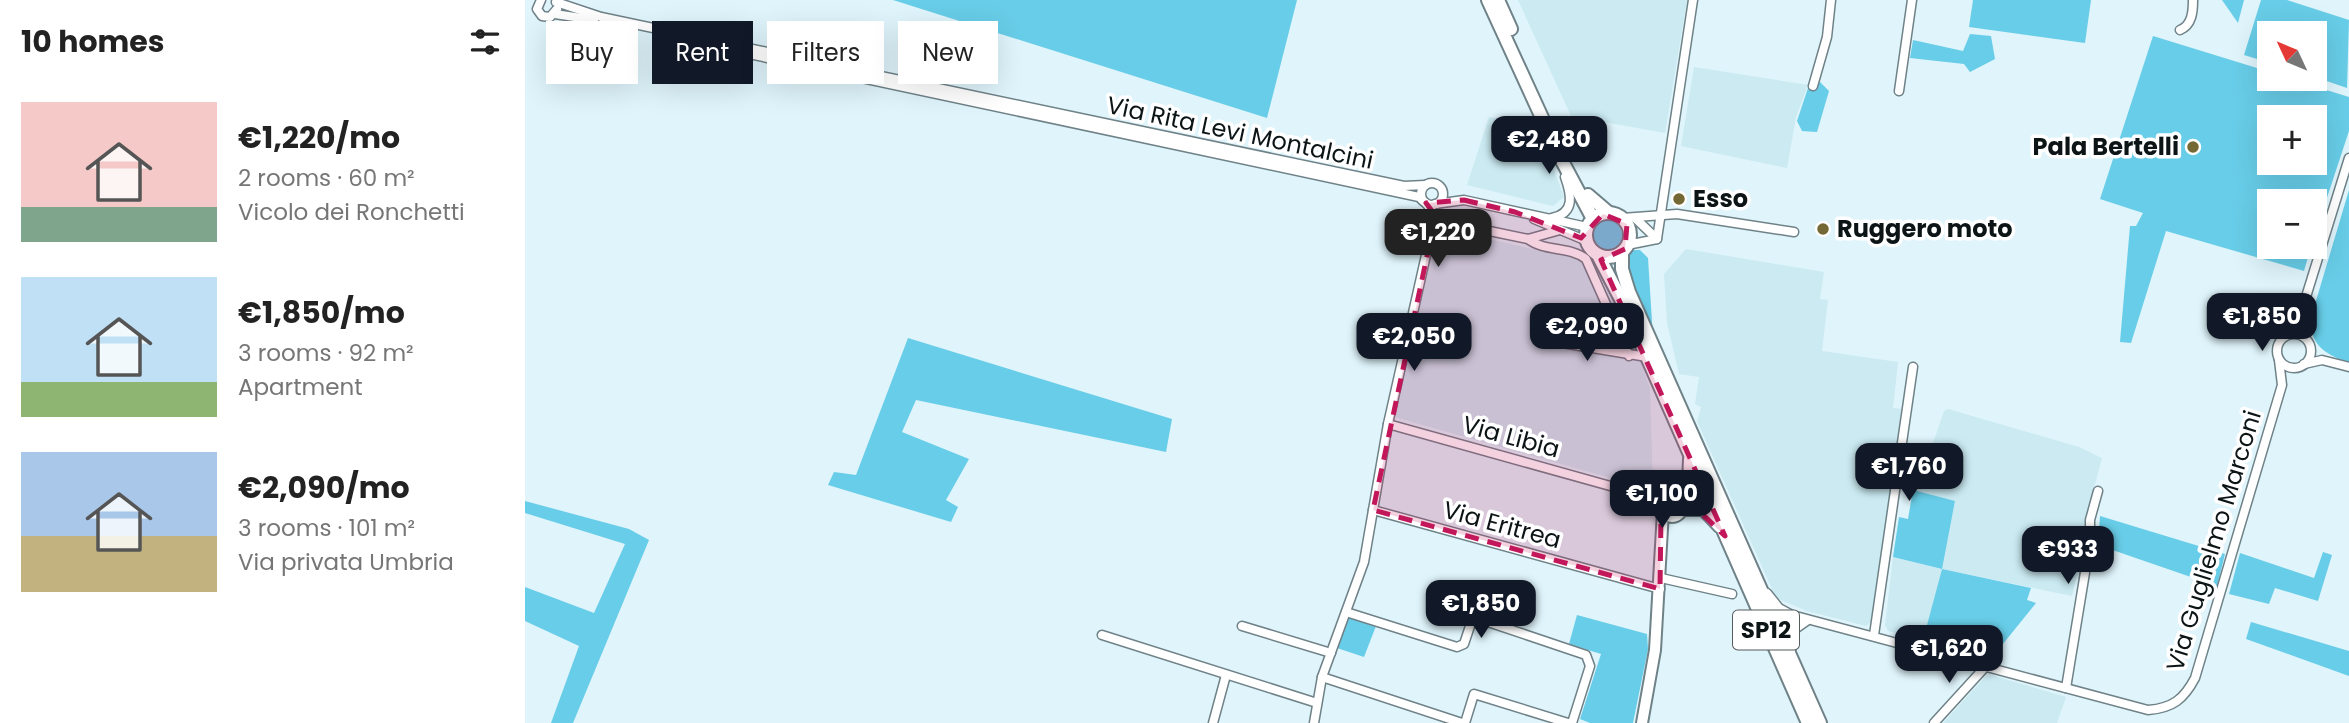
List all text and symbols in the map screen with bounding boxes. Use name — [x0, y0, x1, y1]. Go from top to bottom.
text: 10 homes — [21, 20, 165, 63]
chip: Buy — [546, 21, 638, 84]
chip: Rent — [652, 21, 753, 84]
chip: Filters — [767, 21, 884, 84]
chip: New — [898, 21, 998, 84]
north arrow — [2257, 21, 2327, 91]
map controls — [2257, 21, 2327, 259]
icon: filters — [466, 23, 504, 61]
street label: Via Rita Levi Montalcini — [1104, 88, 1376, 177]
button: + — [2257, 105, 2327, 175]
text: €1,220/mo — [238, 116, 400, 159]
pin: €2,480 — [1492, 116, 1606, 176]
text: €2,480 — [1507, 123, 1591, 155]
icon: home — [77, 130, 161, 214]
place label: Pala Bertelli — [2033, 130, 2179, 163]
marker: Pala Bertelli — [2185, 139, 2201, 155]
text: 2 rooms · 60 m² — [238, 162, 415, 194]
place label: Esso — [1693, 182, 1748, 215]
button: − — [2257, 189, 2327, 259]
marker: Esso — [1671, 191, 1687, 207]
text: Vicolo dei Ronchetti — [238, 196, 465, 228]
pin: €1,220 — [1381, 210, 1495, 269]
place label: Ruggero moto — [1837, 212, 2013, 245]
text: €1,220 — [1401, 216, 1475, 248]
marker: Ruggero moto — [1815, 221, 1831, 237]
text: €1,850/mo — [238, 291, 405, 334]
pin: €1,850 — [2205, 294, 2319, 353]
text: €1,850 — [2223, 300, 2301, 332]
pin: €2,090 — [1530, 304, 1644, 363]
icon: home — [77, 305, 161, 389]
text: €2,090 — [1546, 310, 1628, 342]
pin: €2,050 — [1357, 314, 1471, 373]
text: €2,050 — [1373, 320, 1455, 352]
text: 3 rooms · 92 m² — [238, 337, 414, 369]
text: Apartment — [238, 371, 363, 403]
street label: Via Guglielmo Marconi — [2158, 406, 2269, 675]
street label: Via Libia — [1459, 408, 1563, 465]
pin: €1,760 — [1852, 444, 1966, 503]
text: €1,760 — [1871, 450, 1947, 482]
text: €2,090/mo — [238, 466, 410, 509]
pin: €1,100 — [1605, 470, 1719, 530]
text: €1,100 — [1626, 477, 1698, 509]
icon: home — [77, 480, 161, 564]
street label: Via Eritrea — [1440, 493, 1565, 556]
text: 3 rooms · 101 m² — [238, 512, 415, 544]
pin: €933 — [2027, 526, 2109, 586]
text: €933 — [2038, 533, 2098, 565]
text: Via privata Umbria — [238, 546, 454, 578]
pin: €1,850 — [1424, 580, 1538, 640]
text: €1,850 — [1442, 587, 1520, 619]
road number: SP12 — [1733, 610, 1799, 650]
pin: €1,620 — [1892, 626, 2006, 685]
text: €1,620 — [1911, 632, 1987, 664]

